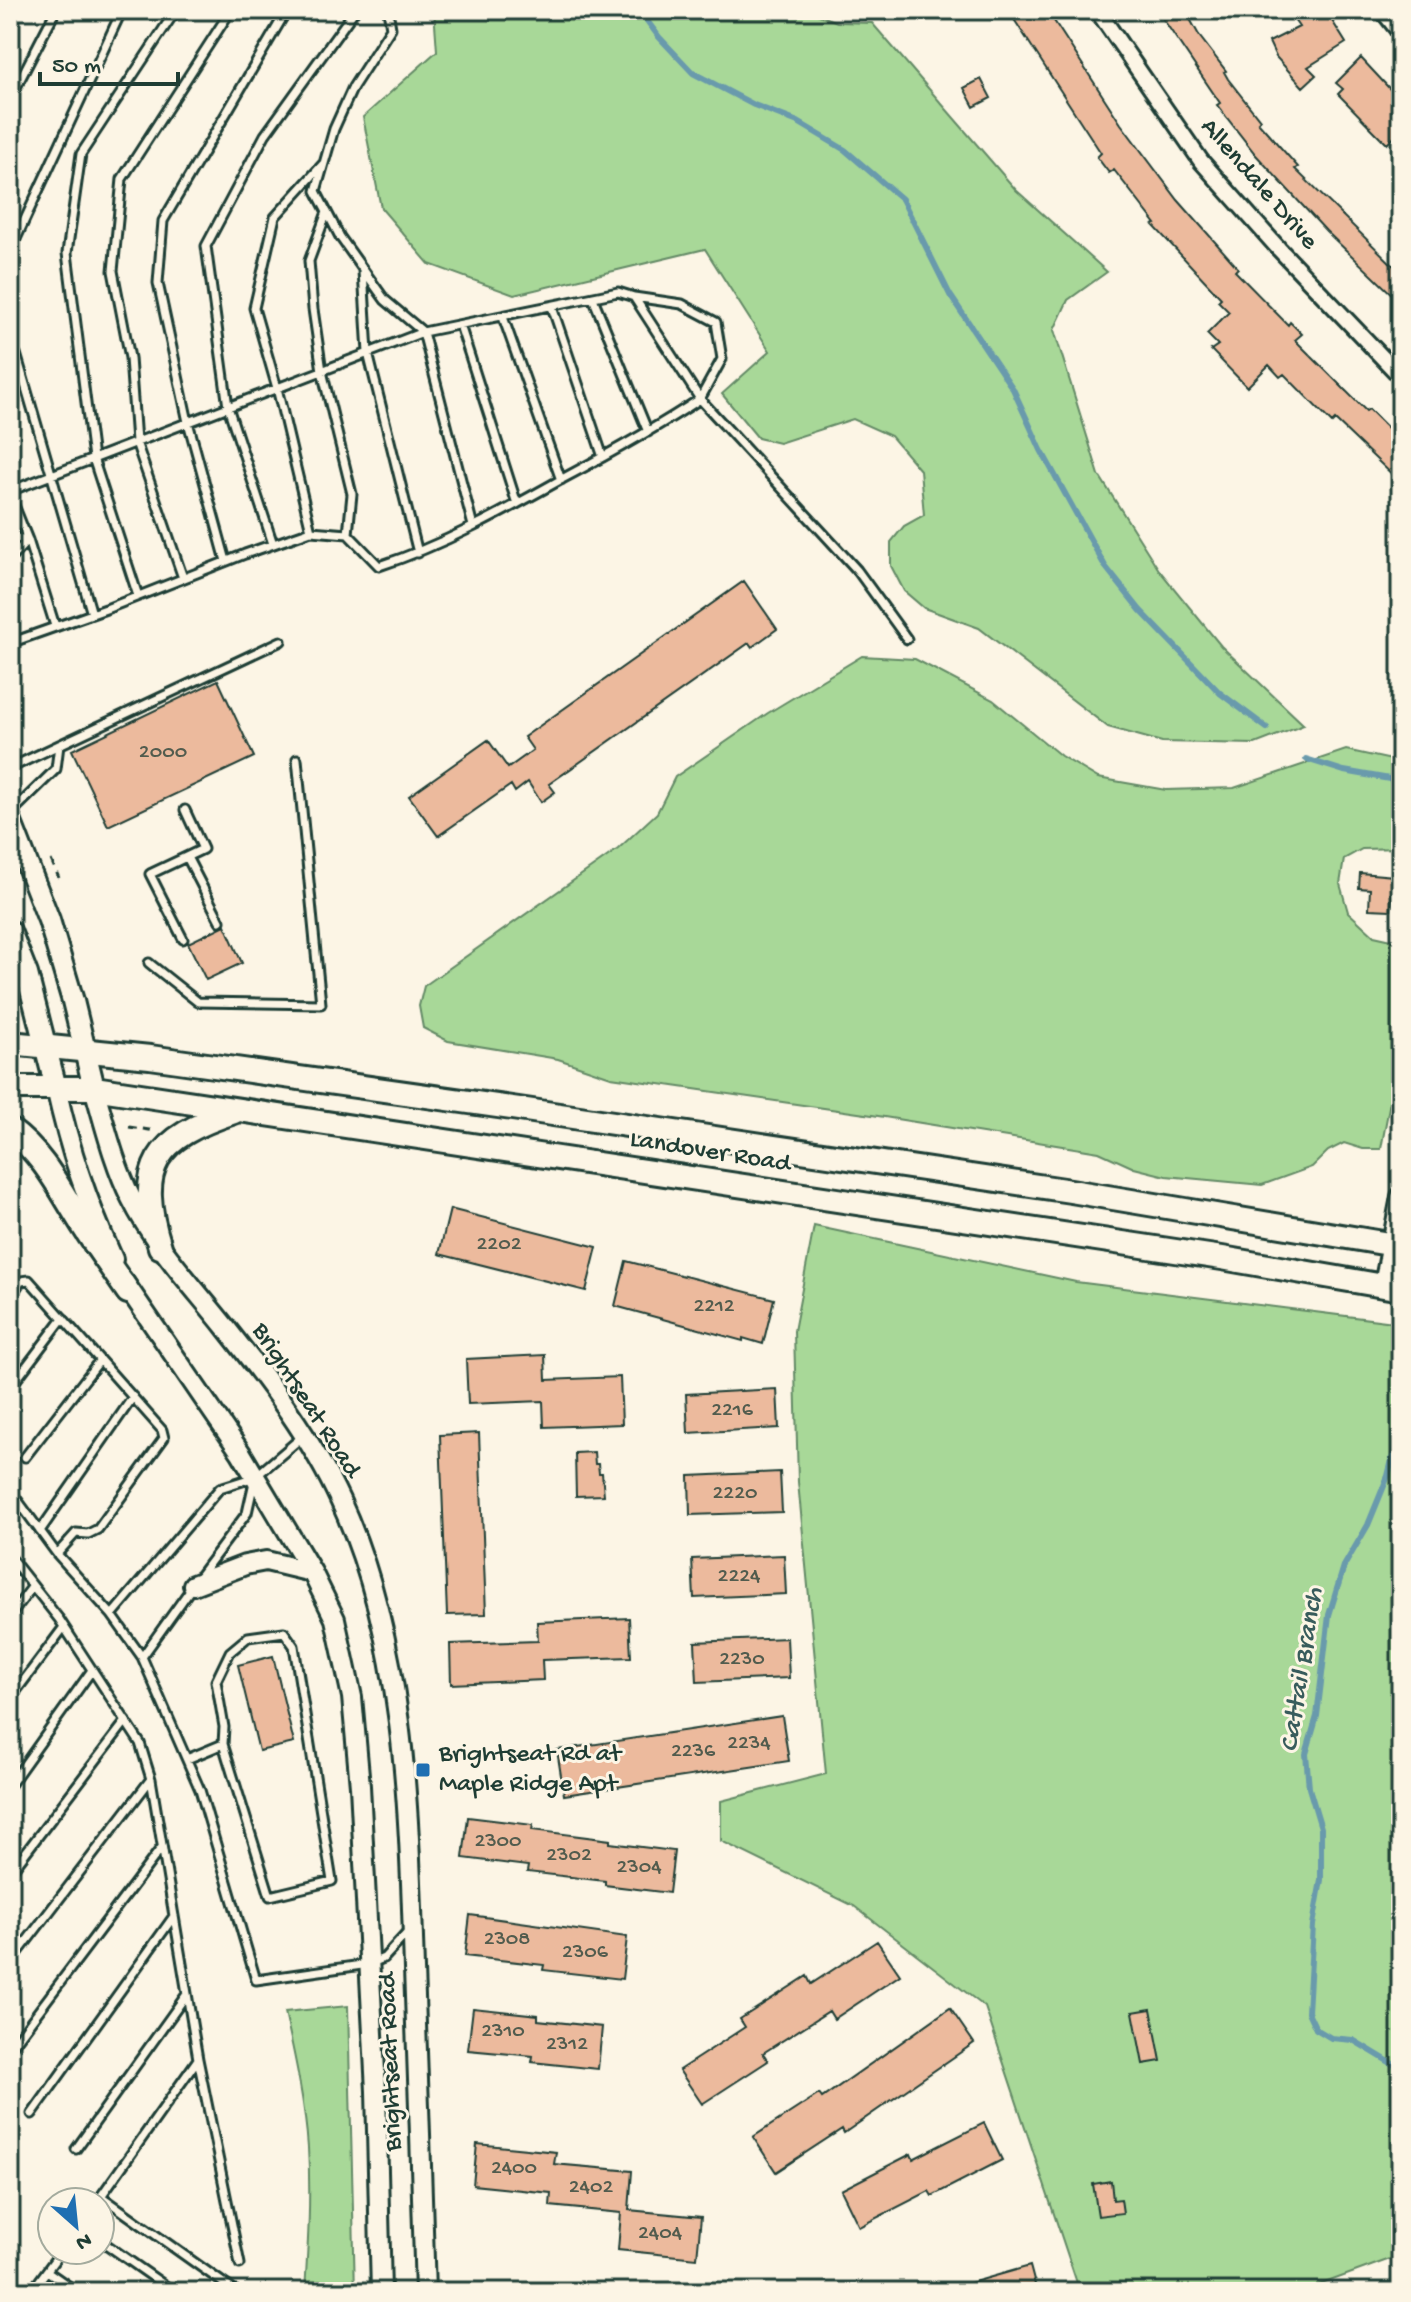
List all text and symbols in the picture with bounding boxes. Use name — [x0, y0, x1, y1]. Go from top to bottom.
scale bar — [40, 36, 178, 86]
text: 50 m — [52, 53, 101, 82]
street label: Allendale Drive — [1192, 113, 1324, 258]
house number: 2000 — [139, 740, 187, 766]
street label: Landover Road — [628, 1125, 794, 1181]
house number: 2202 — [477, 1232, 522, 1258]
house number: 2212 — [693, 1294, 735, 1320]
street label: Brightseat Road — [243, 1317, 368, 1486]
house number: 2216 — [711, 1398, 754, 1424]
house number: 2220 — [713, 1481, 757, 1507]
house number: 2224 — [718, 1564, 761, 1590]
water label: Cattail Branch — [1274, 1585, 1332, 1754]
house number: 2230 — [719, 1647, 765, 1673]
house number: 2234 — [727, 1731, 771, 1757]
house number: 2236 — [671, 1739, 716, 1765]
place label: Brightseat Rd at Maple Ridge Apt — [438, 1740, 623, 1801]
marker: Brightseat Rd at Maple Ridge Apt — [414, 1761, 432, 1779]
house number: 2300 — [474, 1829, 522, 1855]
house number: 2302 — [546, 1843, 592, 1869]
house number: 2304 — [616, 1855, 662, 1881]
house number: 2308 — [484, 1927, 530, 1953]
house number: 2306 — [562, 1940, 609, 1966]
street label: Brightseat Road — [373, 1971, 411, 2153]
house number: 2310 — [481, 2019, 525, 2045]
house number: 2312 — [546, 2032, 588, 2058]
house number: 2400 — [491, 2156, 537, 2182]
house number: 2402 — [569, 2175, 613, 2201]
north arrow — [36, 2186, 116, 2266]
house number: 2404 — [638, 2221, 683, 2247]
text: N — [71, 2225, 96, 2255]

